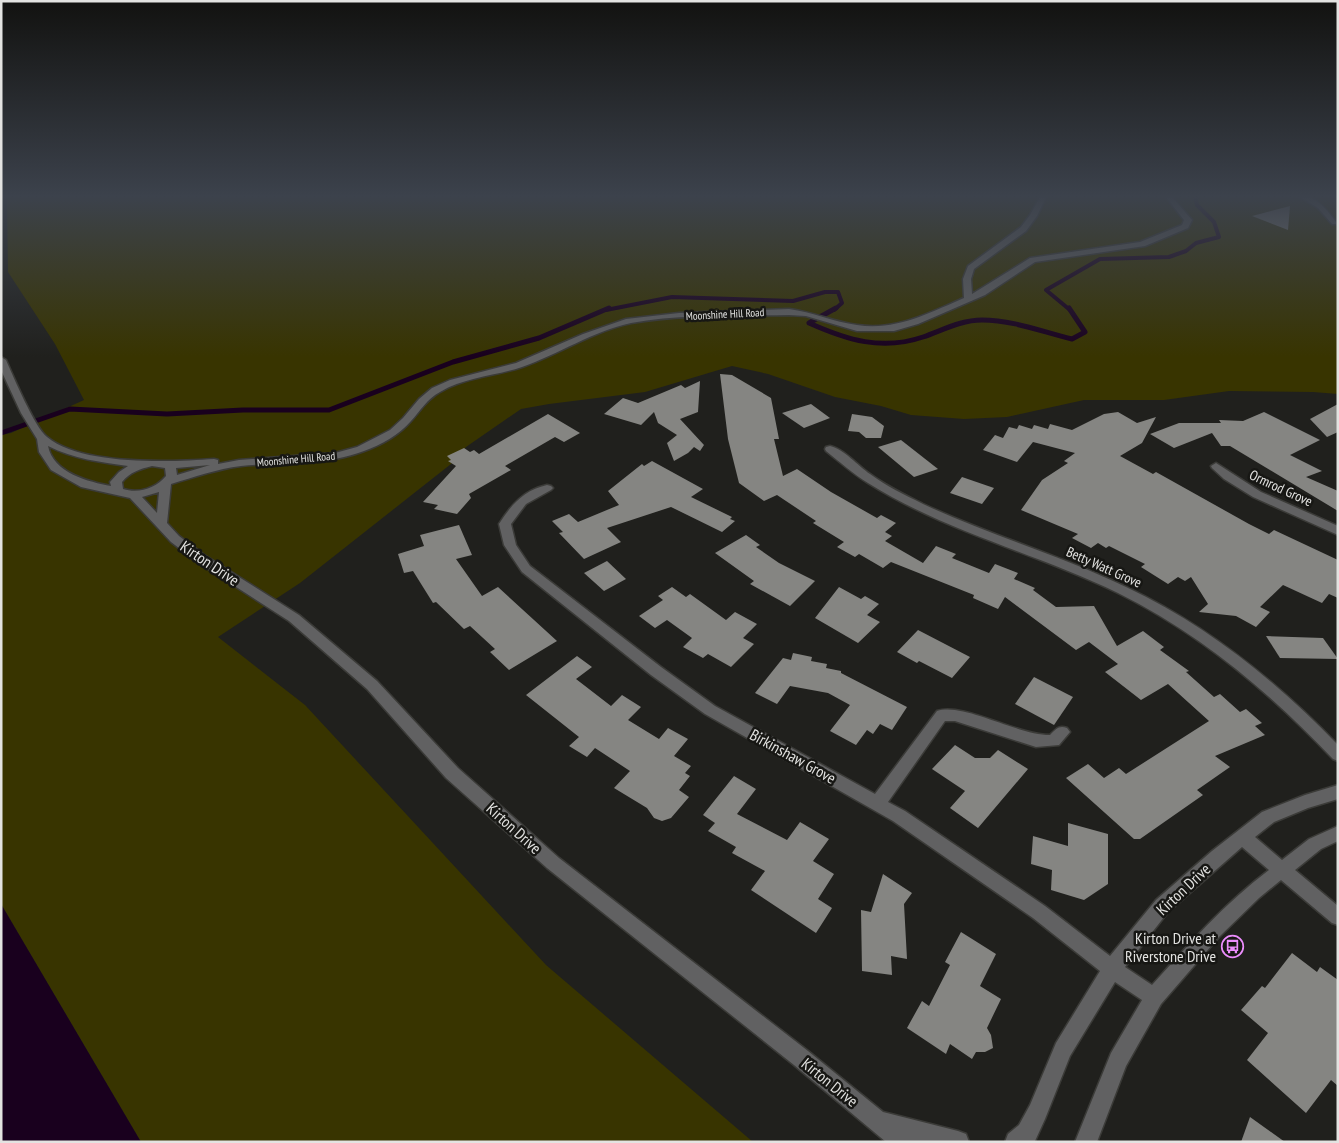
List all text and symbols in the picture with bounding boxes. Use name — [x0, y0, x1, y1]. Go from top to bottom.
street label: Moonshine Hill Road — [685, 305, 765, 323]
street label: Moonshine Hill Road — [256, 449, 336, 469]
street label: Ormrod Grove — [1247, 466, 1316, 510]
street label: Kirton Drive — [177, 536, 243, 590]
street label: Betty Watt Grove — [1064, 542, 1145, 592]
street label: Birkinshaw Grove — [746, 724, 840, 788]
street label: Kirton Drive — [482, 798, 546, 858]
street label: Kirton Drive — [1152, 859, 1214, 919]
place label: Kirton Drive at Riverstone Drive — [1125, 928, 1217, 966]
bus stop icon: Kirton Drive at Riverstone Drive — [1220, 935, 1244, 959]
street label: Kirton Drive — [798, 1053, 862, 1111]

